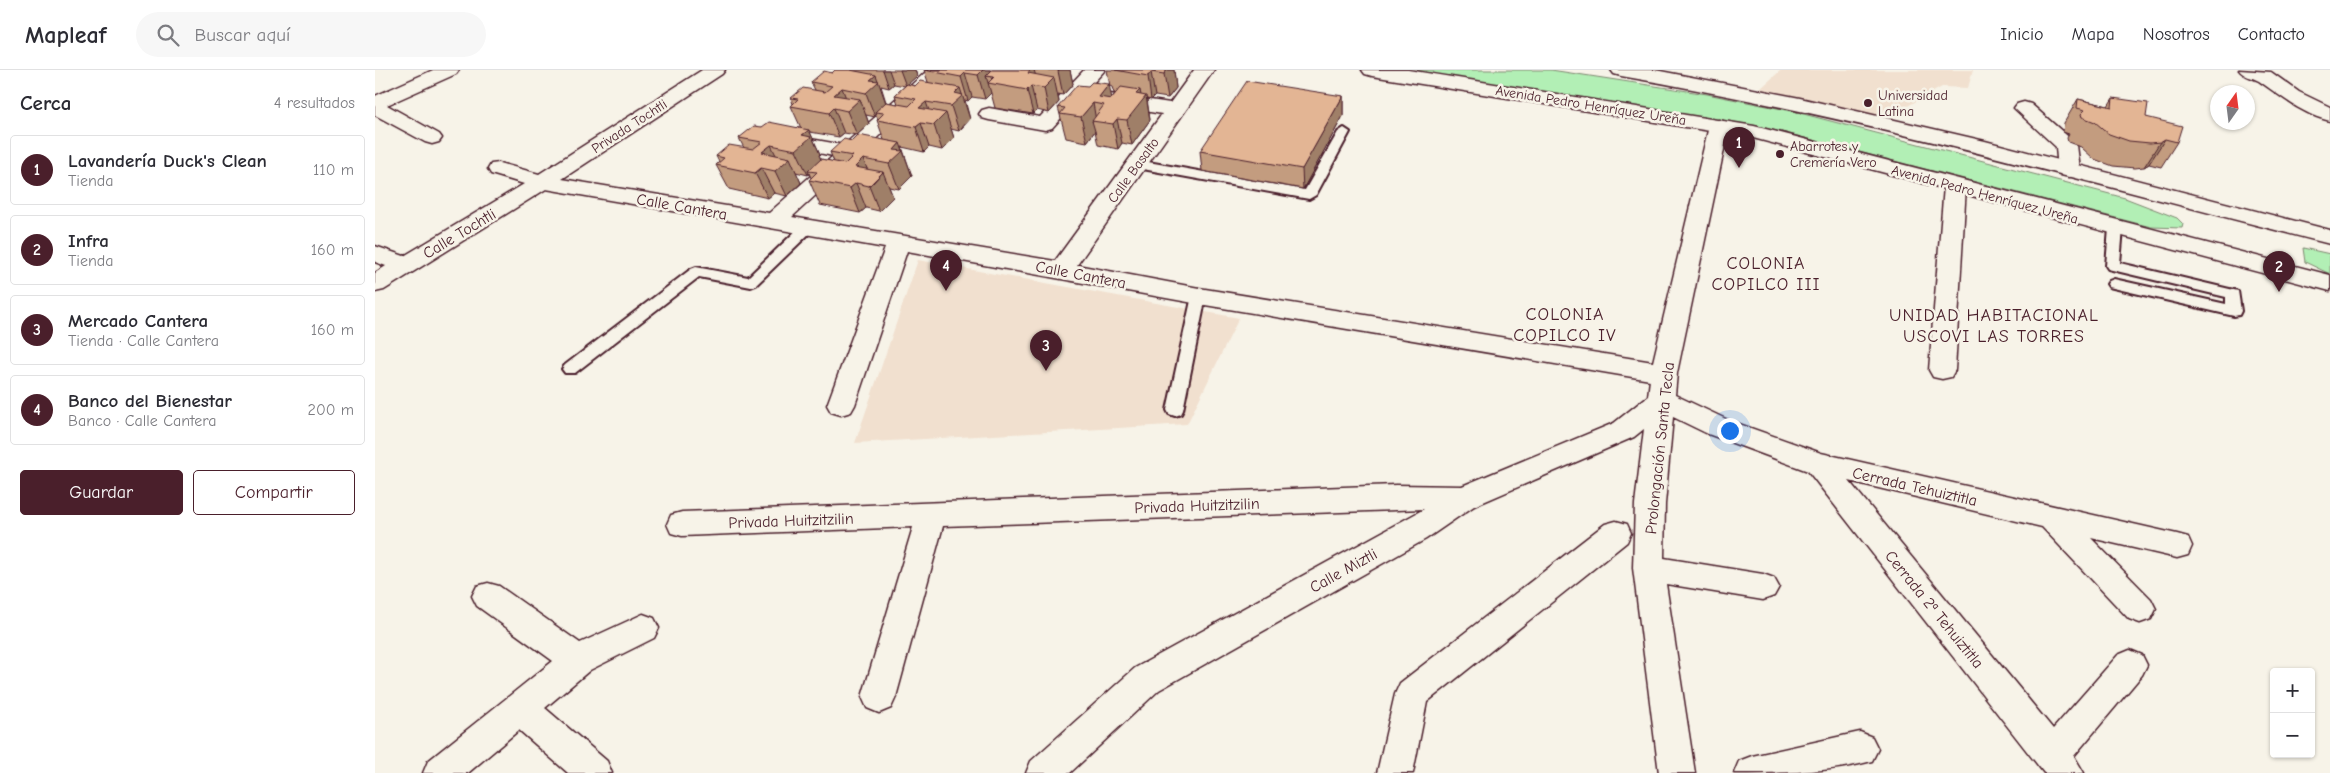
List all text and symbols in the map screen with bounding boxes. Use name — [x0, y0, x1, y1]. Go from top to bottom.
search box — [136, 12, 486, 57]
text: Mapleaf — [25, 21, 106, 49]
icon: search — [154, 21, 182, 49]
text: Buscar aquí — [194, 24, 290, 46]
text: Inicio — [2000, 24, 2044, 45]
text: Mapa — [2072, 24, 2115, 45]
text: Nosotros — [2143, 24, 2210, 45]
text: Contacto — [2238, 24, 2305, 45]
street label: Avenida Pedro Henríquez Ureña — [1494, 82, 1687, 129]
north arrow — [2210, 85, 2255, 130]
place label: Universidad Latina — [1878, 87, 1948, 120]
text: Cerca — [20, 91, 71, 115]
text: 4 resultados — [274, 94, 355, 112]
street label: Privada Tochtli — [588, 96, 670, 157]
marker: Universidad Latina — [1862, 97, 1874, 109]
pin: 1 — [1723, 127, 1755, 168]
street label: Calle Basalto — [1104, 134, 1163, 206]
place label: Abarrotes y Cremería Vero — [1790, 138, 1877, 171]
marker: Abarrotes y Cremería Vero — [1774, 148, 1786, 160]
text: Lavandería Duck's Clean — [68, 150, 267, 172]
text: 1 — [34, 161, 40, 179]
text: 110 m — [313, 161, 354, 179]
street label: Avenida Pedro Henríquez Ureña — [1890, 161, 2080, 228]
text: Tienda — [68, 172, 114, 190]
street label: Calle Cantera — [635, 190, 729, 224]
street label: Calle Tochtli — [420, 205, 499, 263]
text: Infra — [68, 230, 109, 252]
text: 2 — [33, 241, 41, 259]
text: 160 m — [311, 241, 354, 259]
pin: 4 — [930, 250, 962, 291]
pin: 2 — [2263, 251, 2295, 292]
text: Tienda — [68, 252, 114, 270]
district label: COLONIA COPILCO III — [1711, 253, 1821, 295]
street label: Calle Cantera — [1034, 257, 1128, 293]
district label: COLONIA COPILCO IV — [1513, 304, 1617, 346]
district label: UNIDAD HABITACIONAL USCOVI LAS TORRES — [1889, 305, 2099, 347]
text: Mercado Cantera — [68, 310, 208, 332]
text: 3 — [33, 321, 41, 339]
text: 160 m — [311, 321, 354, 339]
pin: 3 — [1030, 330, 1062, 371]
text: Tienda · Calle Cantera — [68, 332, 219, 350]
street label: Prolongación Santa Tecla — [1642, 361, 1678, 535]
text: Banco del Bienestar — [68, 390, 232, 412]
text: 4 — [33, 401, 41, 419]
text: 200 m — [308, 401, 354, 419]
text: Banco · Calle Cantera — [68, 412, 217, 430]
your location — [1717, 418, 1743, 444]
street label: Cerrada Tehuiztitla — [1851, 464, 1979, 510]
button: Guardar — [20, 470, 183, 515]
button: Compartir — [193, 470, 355, 515]
street label: Privada Huitzitzilin — [1134, 495, 1260, 517]
street label: Privada Huitzitzilin — [728, 510, 854, 532]
street label: Calle Miztli — [1307, 545, 1380, 597]
street label: Cerrada 2ª Tehuiztitla — [1881, 547, 1987, 672]
map controls — [2270, 668, 2315, 758]
button: + — [2270, 668, 2315, 713]
button: − — [2270, 713, 2315, 758]

